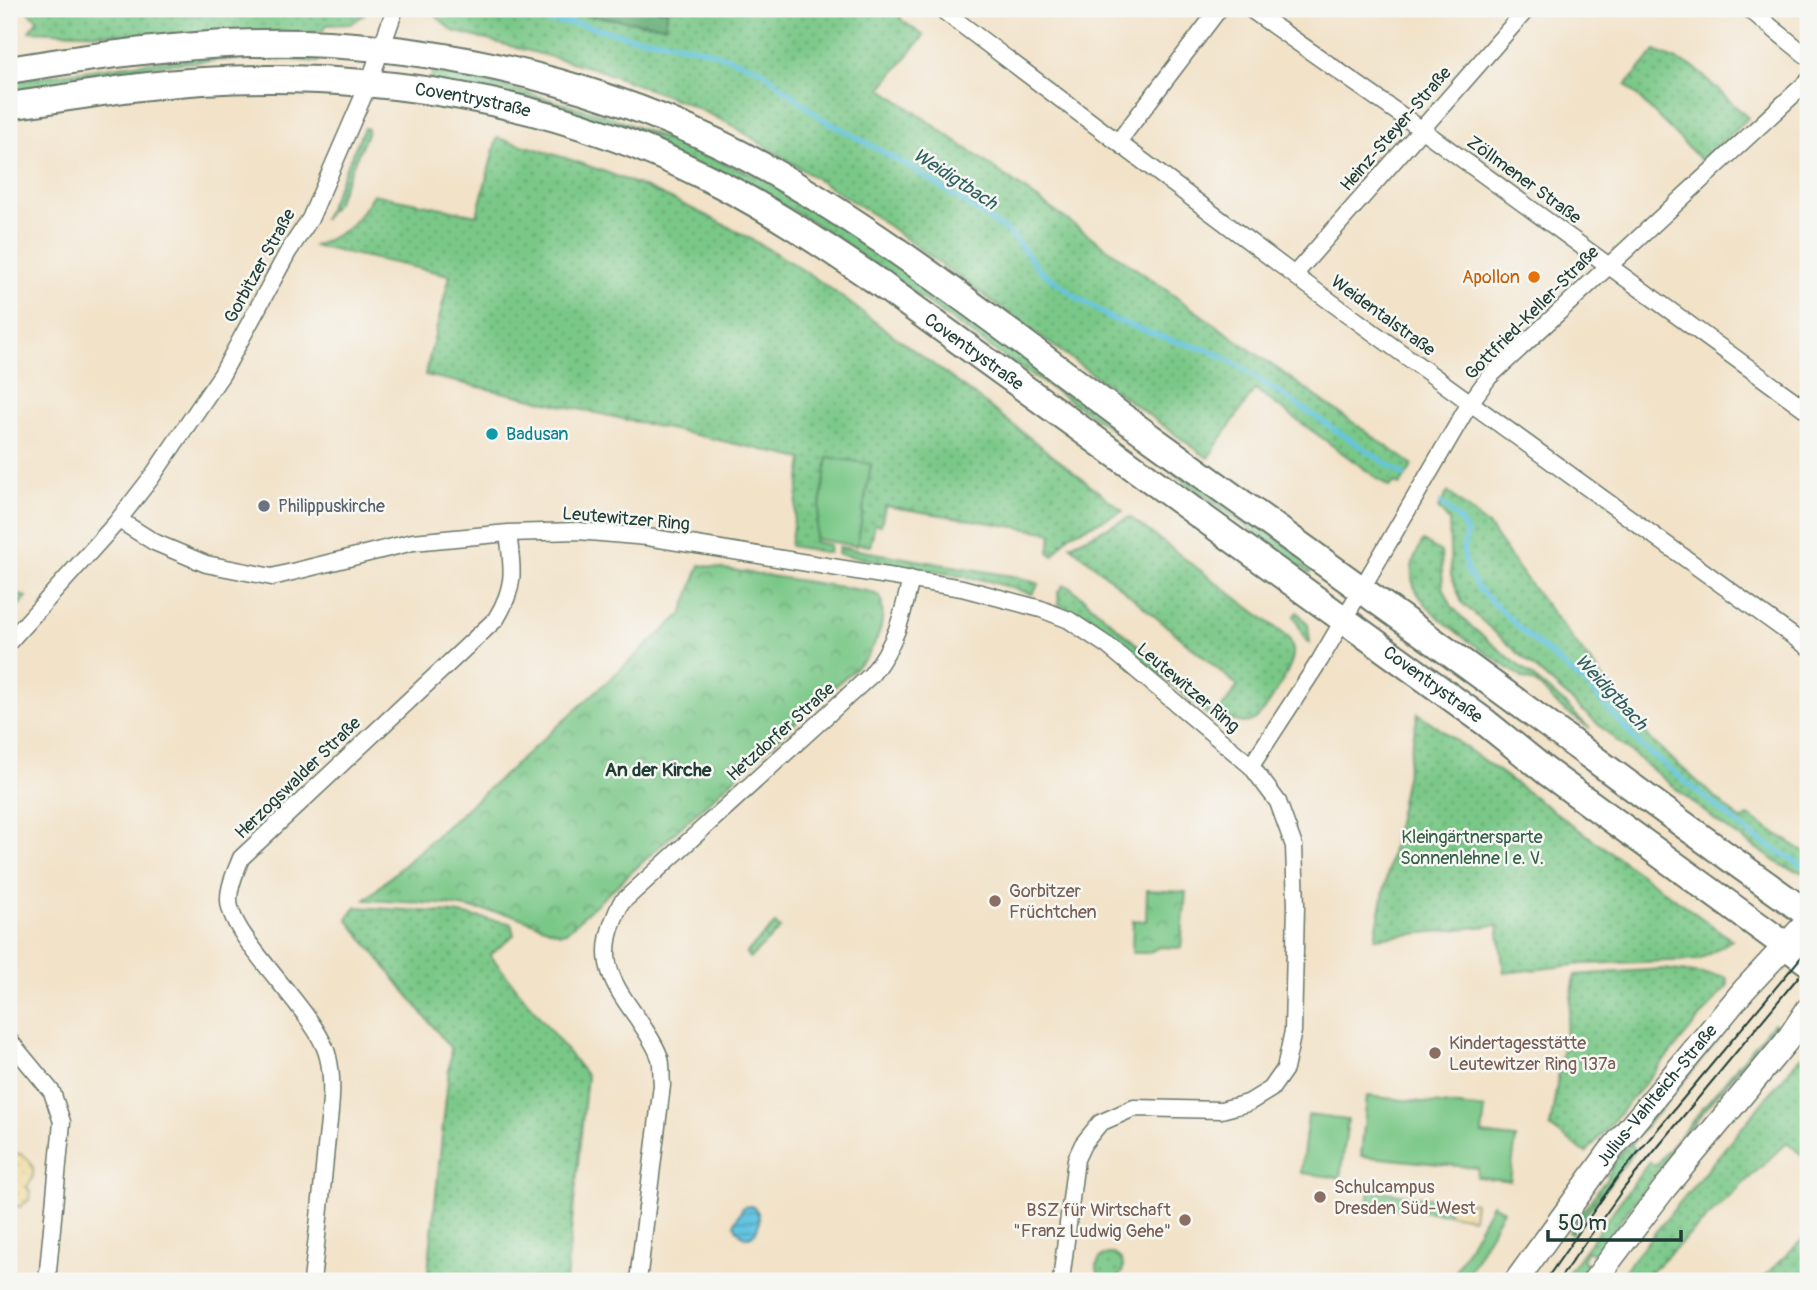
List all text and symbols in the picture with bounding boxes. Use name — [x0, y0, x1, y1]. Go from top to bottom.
street label: Heinz-Steyer-Straße — [1335, 62, 1457, 196]
street label: Coventrystraße — [413, 77, 533, 123]
street label: Zöllmener Straße — [1462, 131, 1586, 229]
water label: Weidigtbach — [908, 143, 1003, 216]
street label: Gorbitzer Straße — [219, 205, 301, 327]
street label: Gottfried-Keller-Straße — [1460, 241, 1604, 385]
place label: Apollon — [1462, 266, 1520, 289]
marker: Apollon — [1526, 269, 1542, 285]
street label: Weidentalstraße — [1326, 270, 1440, 362]
street label: Coventrystraße — [920, 308, 1029, 396]
place label: Badusan — [506, 423, 569, 446]
marker: Badusan — [484, 426, 500, 442]
place label: Philippuskirche — [278, 495, 385, 518]
marker: Philippuskirche — [256, 498, 272, 514]
street label: Leutewitzer Ring — [561, 502, 691, 536]
street label: Leutewitzer Ring — [1132, 638, 1244, 738]
street label: Coventrystraße — [1379, 641, 1488, 728]
water label: Weidigtbach — [1570, 649, 1653, 736]
street label: Hetzdorfer Straße — [722, 677, 840, 787]
street label: Herzogswalder Straße — [230, 712, 366, 844]
district label: An der Kirche — [605, 758, 712, 782]
park label: Kleingärtnersparte Sonnenlehne I e. V. — [1400, 826, 1544, 870]
place label: Gorbitzer Früchtchen — [1009, 880, 1097, 924]
marker: Gorbitzer Früchtchen — [987, 893, 1003, 909]
street label: Julius-Vahlteich-Straße — [1591, 1019, 1722, 1171]
place label: Kindertagesstätte Leutewitzer Ring 137a — [1449, 1032, 1616, 1076]
marker: Kindertagesstätte Leutewitzer Ring 137a — [1427, 1045, 1443, 1061]
place label: Schulcampus Dresden Süd-West — [1334, 1176, 1476, 1220]
marker: Schulcampus Dresden Süd-West — [1312, 1189, 1328, 1205]
place label: BSZ für Wirtschaft "Franz Ludwig Gehe" — [1013, 1199, 1172, 1243]
scale bar — [1548, 1199, 1680, 1243]
text: 50 m — [1558, 1210, 1607, 1237]
marker: BSZ für Wirtschaft "Franz Ludwig Gehe" — [1177, 1212, 1193, 1228]

